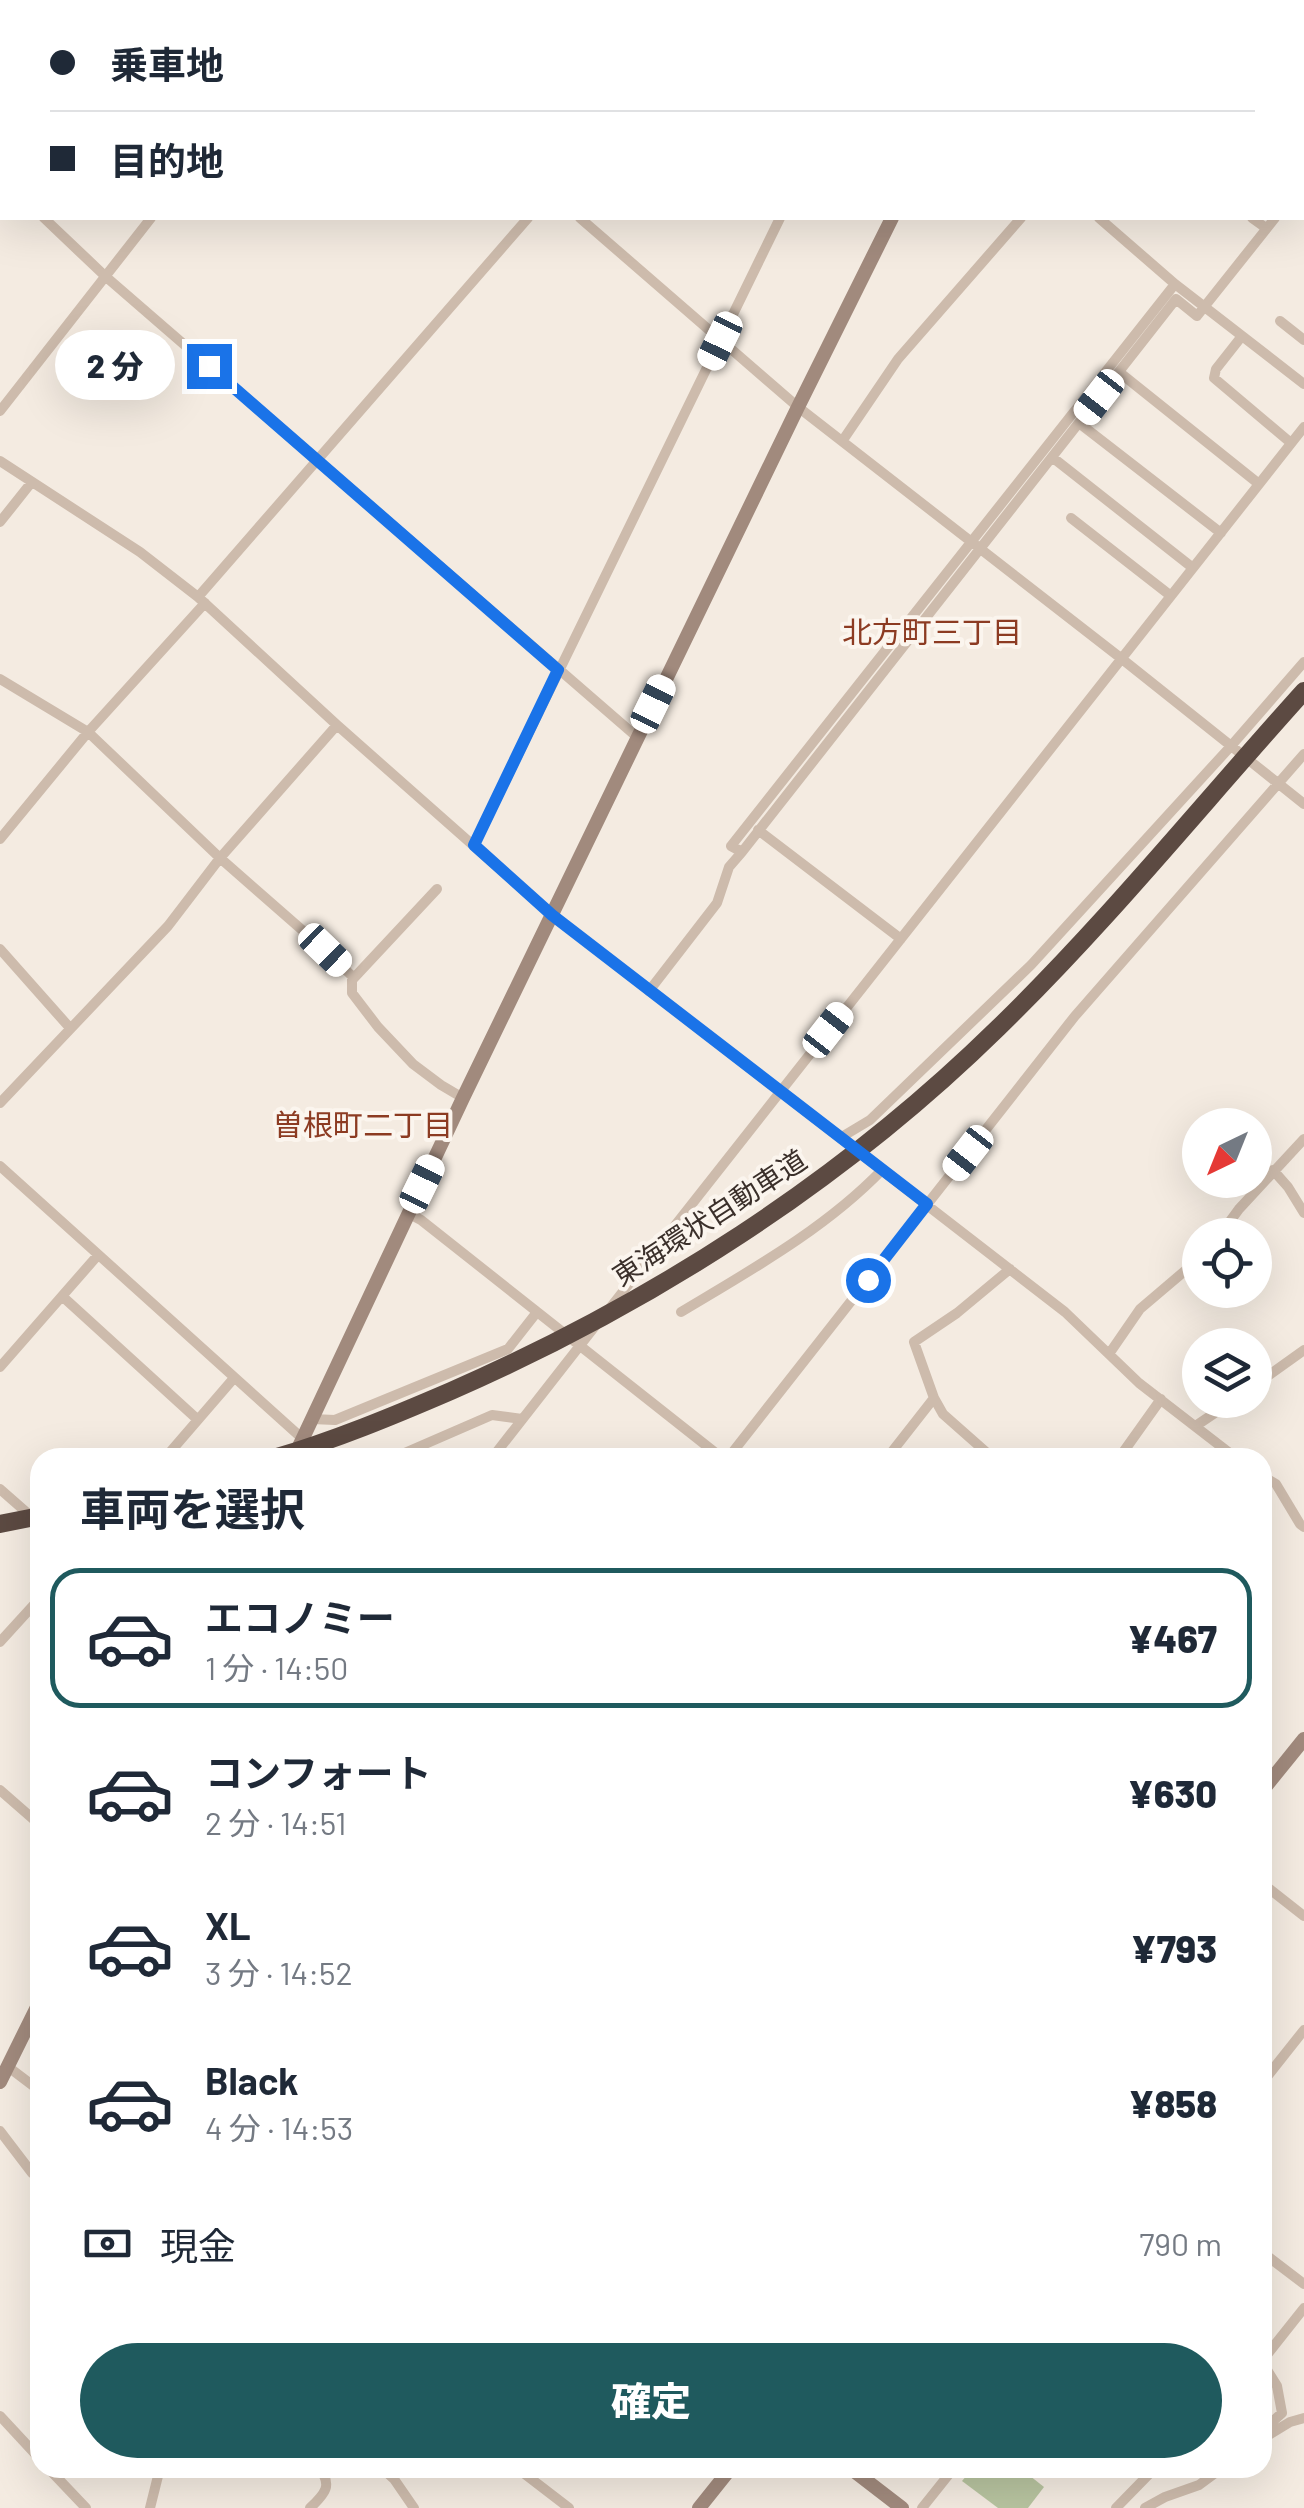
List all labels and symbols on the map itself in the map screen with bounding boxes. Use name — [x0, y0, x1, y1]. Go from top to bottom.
car — [693, 307, 747, 375]
callout: 2 分 — [54, 331, 174, 401]
route end — [187, 344, 232, 389]
car — [1069, 364, 1129, 430]
district label: 北方町三丁目 — [842, 613, 1022, 649]
car — [626, 670, 680, 738]
car — [293, 918, 357, 982]
car — [798, 997, 858, 1063]
district label: 曽根町二丁目 — [273, 1106, 453, 1142]
north arrow — [1182, 1108, 1272, 1198]
car — [938, 1120, 998, 1186]
street label: 東海環状自動車道 — [606, 1142, 812, 1292]
car — [395, 1150, 449, 1218]
route start — [846, 1258, 891, 1303]

